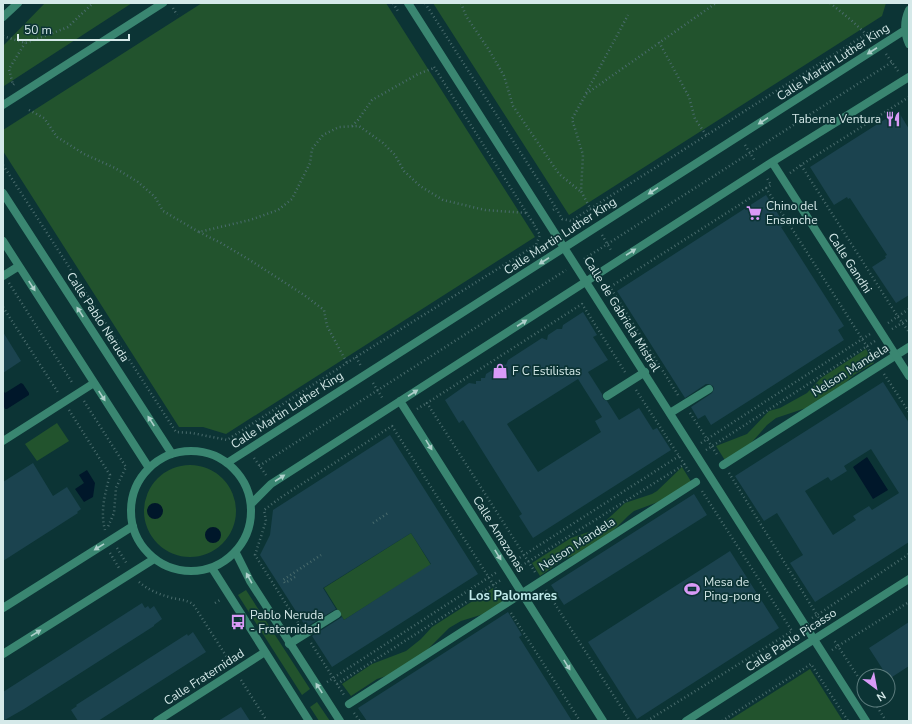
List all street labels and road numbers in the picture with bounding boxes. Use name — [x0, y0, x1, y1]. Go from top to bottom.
street label: Calle Martin Luther King — [774, 20, 892, 104]
street label: Calle Martin Luther King — [501, 194, 619, 278]
street label: Calle Gandhi — [824, 230, 876, 296]
street label: Calle de Gabriela Mistral — [580, 253, 664, 375]
street label: Calle Pablo Neruda — [63, 269, 133, 365]
street label: Nelson Mandela — [809, 340, 891, 400]
street label: Calle Martin Luther King — [228, 368, 346, 452]
street label: Calle Amazonas — [469, 493, 529, 575]
street label: Nelson Mandela — [536, 513, 618, 575]
street label: Calle Pablo Picasso — [743, 604, 840, 675]
street label: Calle Fraternidad — [161, 645, 247, 709]

